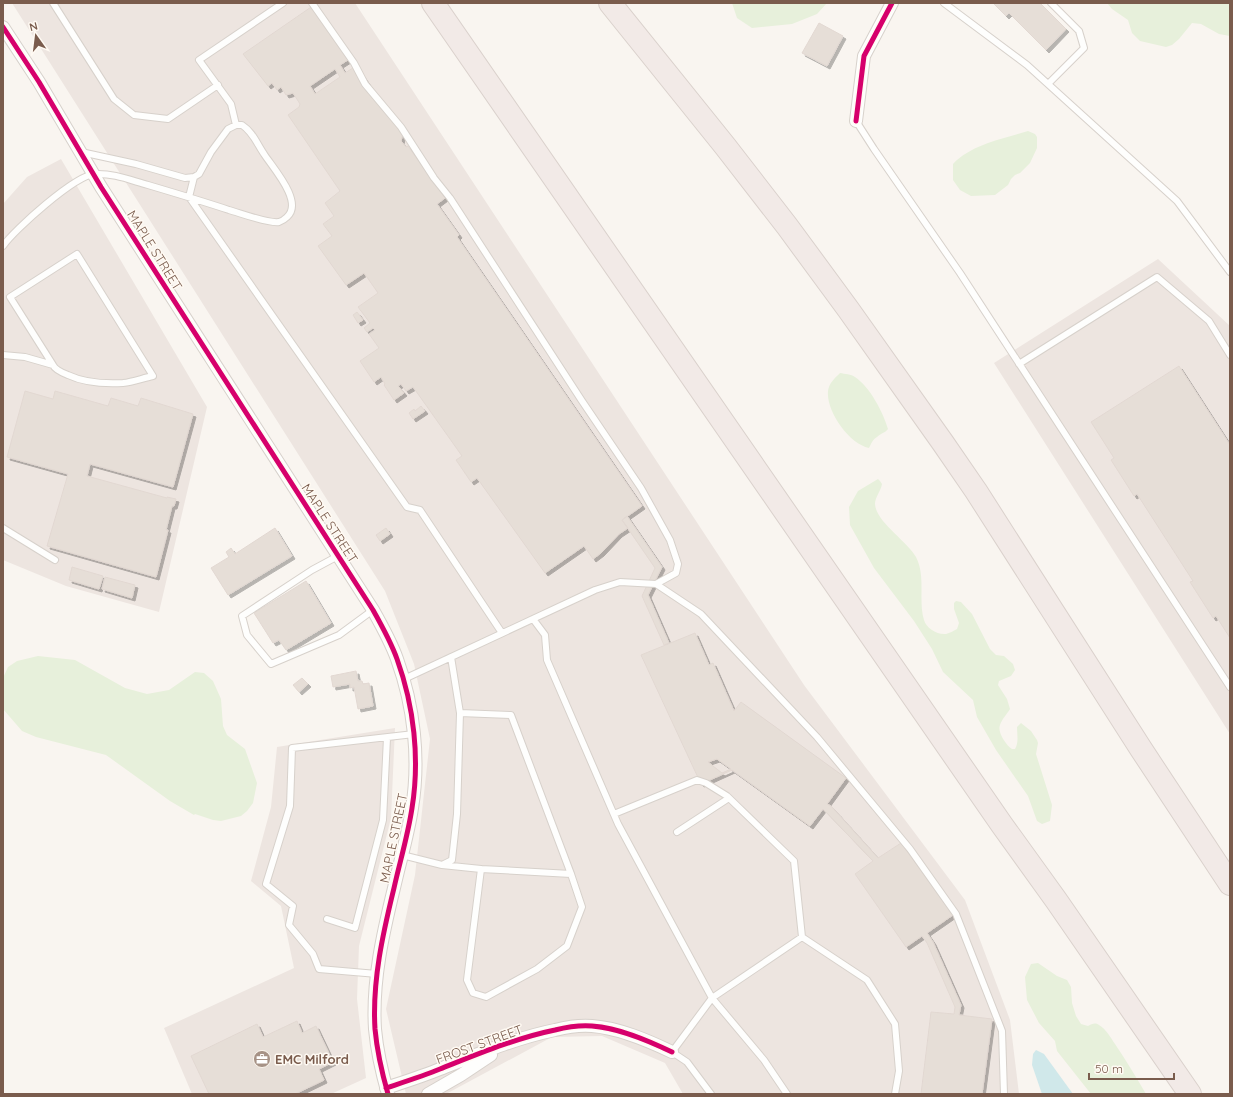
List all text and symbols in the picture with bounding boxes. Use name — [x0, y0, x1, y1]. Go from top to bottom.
north arrow — [16, 16, 56, 56]
text: N — [28, 19, 39, 34]
street label: MAPLE STREET — [124, 207, 186, 293]
street label: MAPLE STREET — [298, 480, 362, 566]
street label: MAPLE STREET — [376, 792, 410, 884]
street label: FROST STREET — [433, 1021, 525, 1067]
office icon: EMC Milford — [252, 1049, 272, 1069]
place label: EMC Milford — [275, 1051, 349, 1067]
scale bar — [1089, 1055, 1174, 1081]
text: 50 m — [1095, 1061, 1123, 1076]

